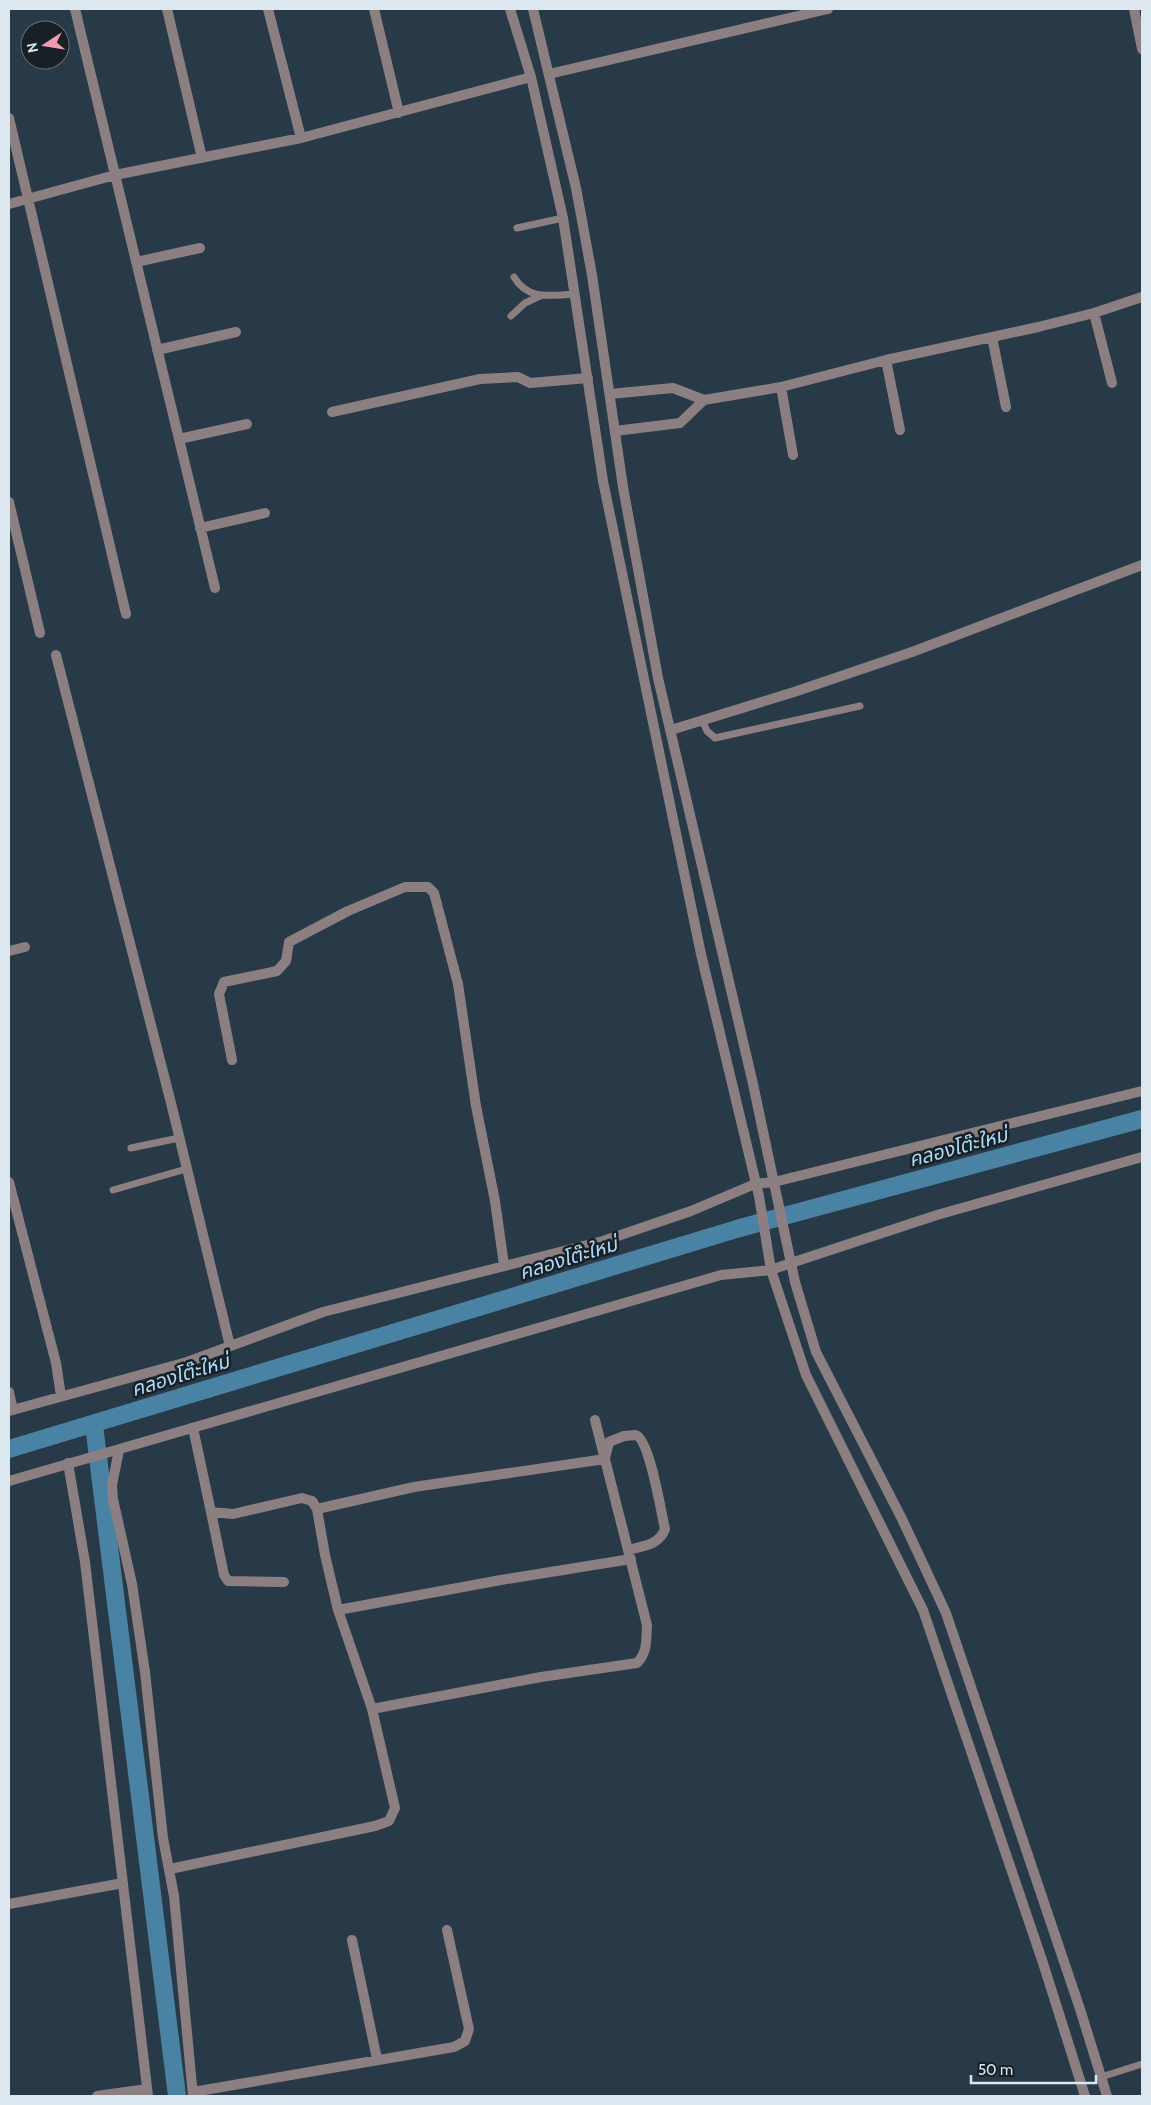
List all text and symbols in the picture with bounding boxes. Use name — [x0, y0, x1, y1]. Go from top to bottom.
north arrow — [20, 20, 70, 70]
text: N — [22, 41, 42, 54]
water label: คลองโต๊ะใหม่ — [906, 1122, 1013, 1172]
water label: คลองโต๊ะใหม่ — [516, 1231, 623, 1284]
water label: คลองโต๊ะใหม่ — [128, 1348, 235, 1401]
scale bar — [971, 2052, 1096, 2084]
text: 50 m — [978, 2061, 1013, 2079]

